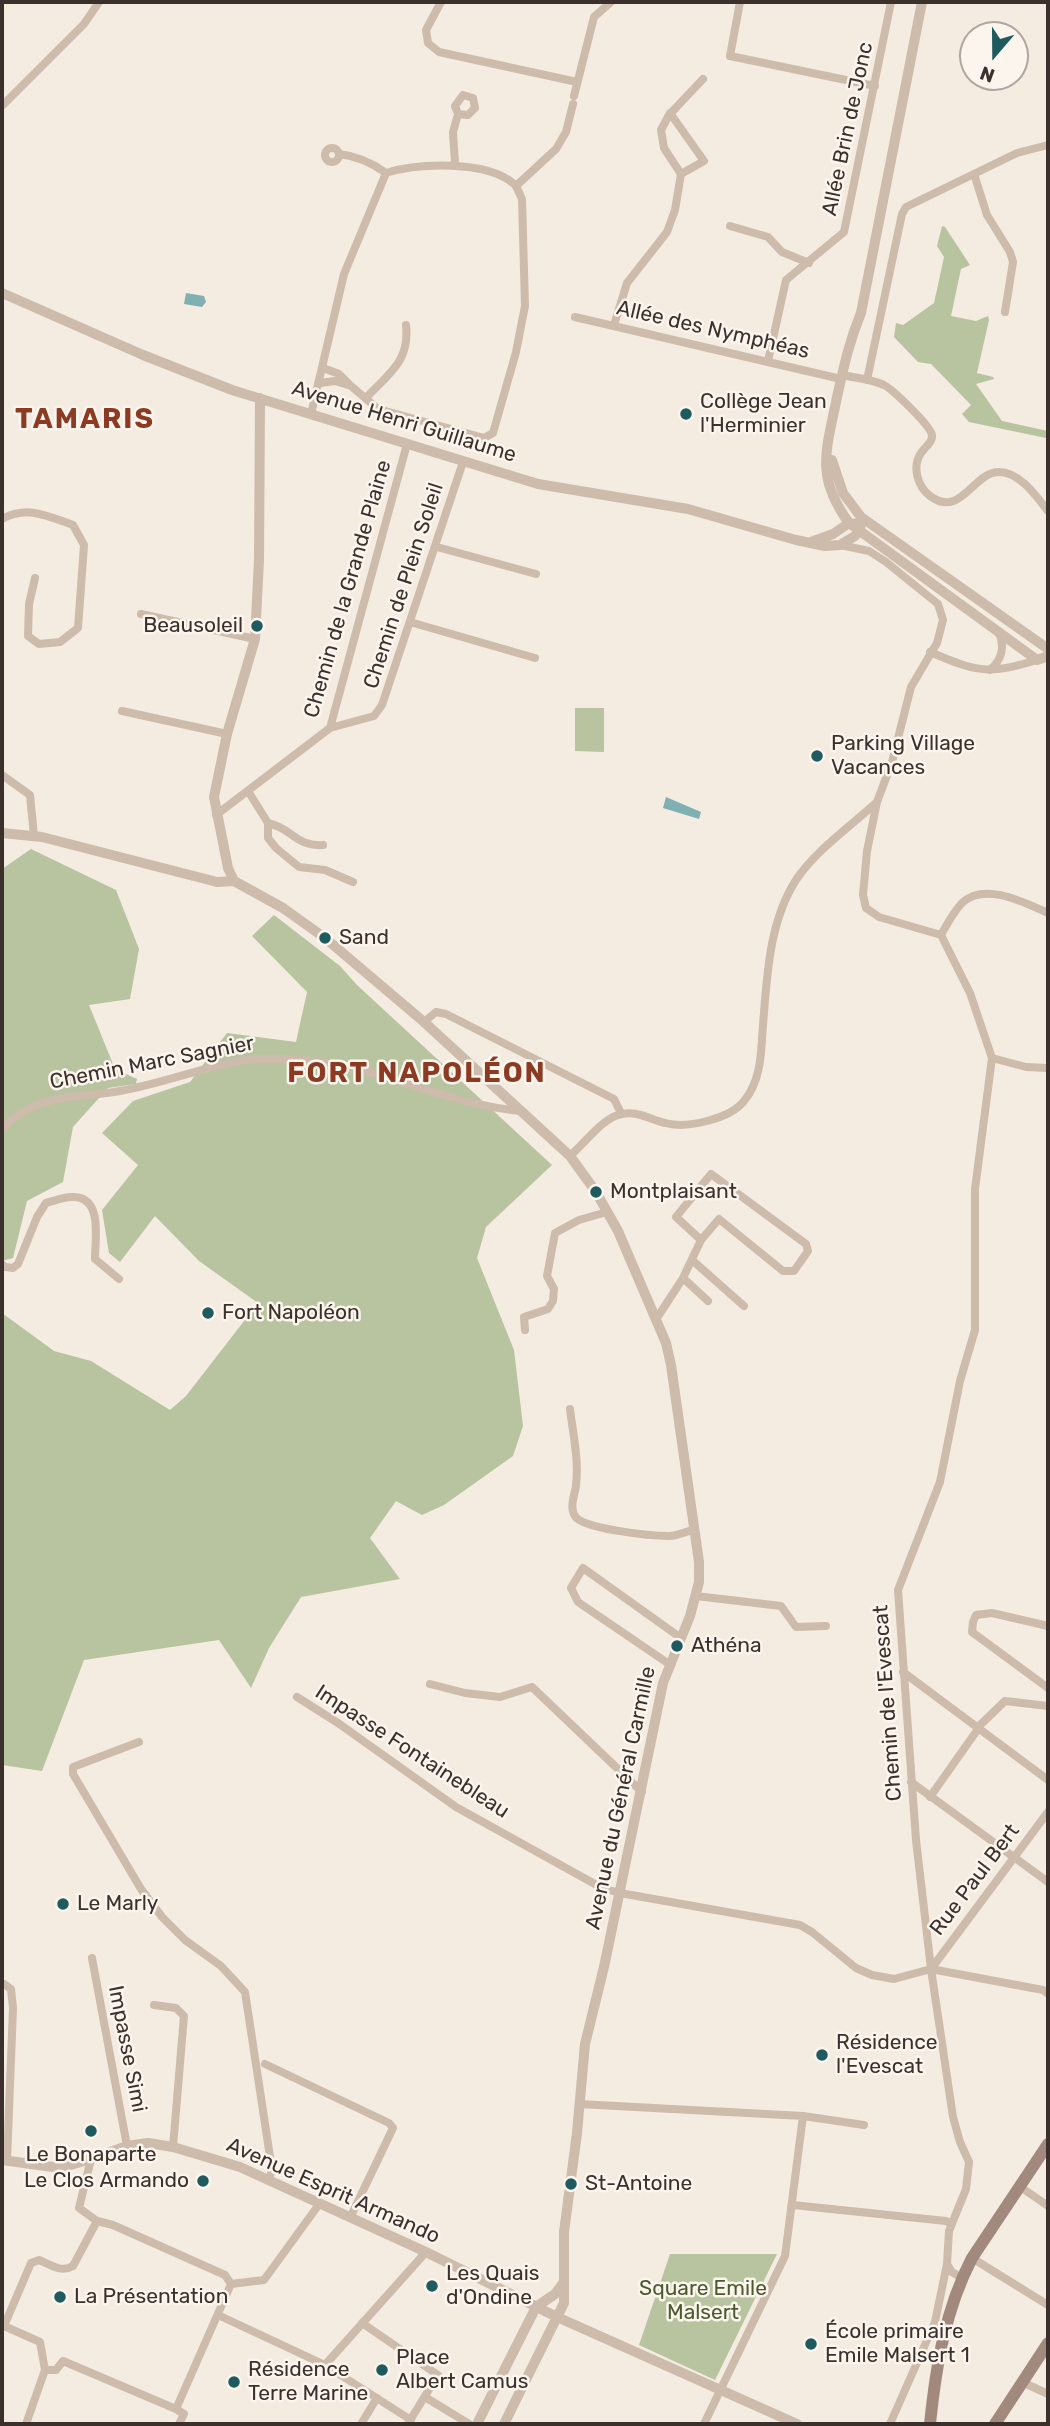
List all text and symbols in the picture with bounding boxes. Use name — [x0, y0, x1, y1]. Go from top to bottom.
north arrow — [959, 21, 1029, 91]
street label: Allée Brin de Jonc — [817, 40, 879, 218]
text: N — [977, 61, 998, 87]
street label: Allée des Nymphéas — [614, 296, 812, 364]
street label: Avenue Henri Guillaume — [289, 376, 519, 468]
place label: Collège Jean l'Herminier — [700, 389, 827, 439]
district label: TAMARIS — [16, 403, 154, 437]
marker: Collège Jean l'Herminier — [678, 406, 694, 422]
street label: Chemin de la Grande Plaine — [299, 457, 397, 721]
street label: Chemin de Plein Soleil — [359, 480, 449, 692]
place label: Beausoleil — [143, 613, 243, 639]
marker: Beausoleil — [249, 618, 265, 634]
place label: Parking Village Vacances — [831, 731, 975, 781]
marker: Parking Village Vacances — [809, 748, 825, 764]
place label: Sand — [339, 925, 389, 951]
marker: Sand — [317, 930, 333, 946]
street label: Chemin Marc Sagnier — [48, 1031, 256, 1095]
district label: FORT NAPOLÉON — [289, 1057, 545, 1091]
place label: Montplaisant — [610, 1179, 737, 1205]
marker: Montplaisant — [588, 1184, 604, 1200]
place label: Fort Napoléon — [222, 1300, 360, 1326]
marker: Fort Napoléon — [200, 1305, 216, 1321]
street label: Chemin de l'Evescat — [869, 1604, 907, 1802]
place label: Athéna — [691, 1633, 762, 1659]
marker: Athéna — [669, 1638, 685, 1654]
street label: Avenue du Général Carmille — [581, 1664, 661, 1932]
street label: Impasse Fontainebleau — [310, 1680, 514, 1824]
street label: Rue Paul Bert — [925, 1819, 1025, 1941]
place label: Le Marly — [77, 1891, 158, 1917]
marker: Le Marly — [55, 1896, 71, 1912]
street label: Impasse Simi — [102, 1983, 152, 2115]
place label: Résidence l'Evescat — [836, 2030, 938, 2080]
marker: Résidence l'Evescat — [814, 2047, 830, 2063]
marker: Le Bonaparte — [83, 2123, 99, 2139]
street label: Avenue Esprit Armando — [223, 2133, 443, 2249]
place label: Le Bonaparte — [26, 2142, 156, 2168]
place label: Le Clos Armando — [24, 2168, 189, 2194]
place label: St-Antoine — [585, 2171, 692, 2197]
marker: Le Clos Armando — [195, 2173, 211, 2189]
marker: St-Antoine — [563, 2176, 579, 2192]
place label: Les Quais d'Ondine — [446, 2261, 539, 2311]
park label: Square Emile Malsert — [639, 2276, 767, 2326]
marker: Les Quais d'Ondine — [424, 2278, 440, 2294]
place label: La Présentation — [74, 2284, 228, 2310]
marker: La Présentation — [52, 2289, 68, 2305]
place label: École primaire Emile Malsert 1 — [825, 2319, 970, 2369]
marker: École primaire Emile Malsert 1 — [803, 2336, 819, 2352]
place label: Place Albert Camus — [396, 2345, 528, 2395]
place label: Résidence Terre Marine — [248, 2357, 368, 2407]
marker: Place Albert Camus — [374, 2362, 390, 2378]
marker: Résidence Terre Marine — [226, 2374, 242, 2390]

